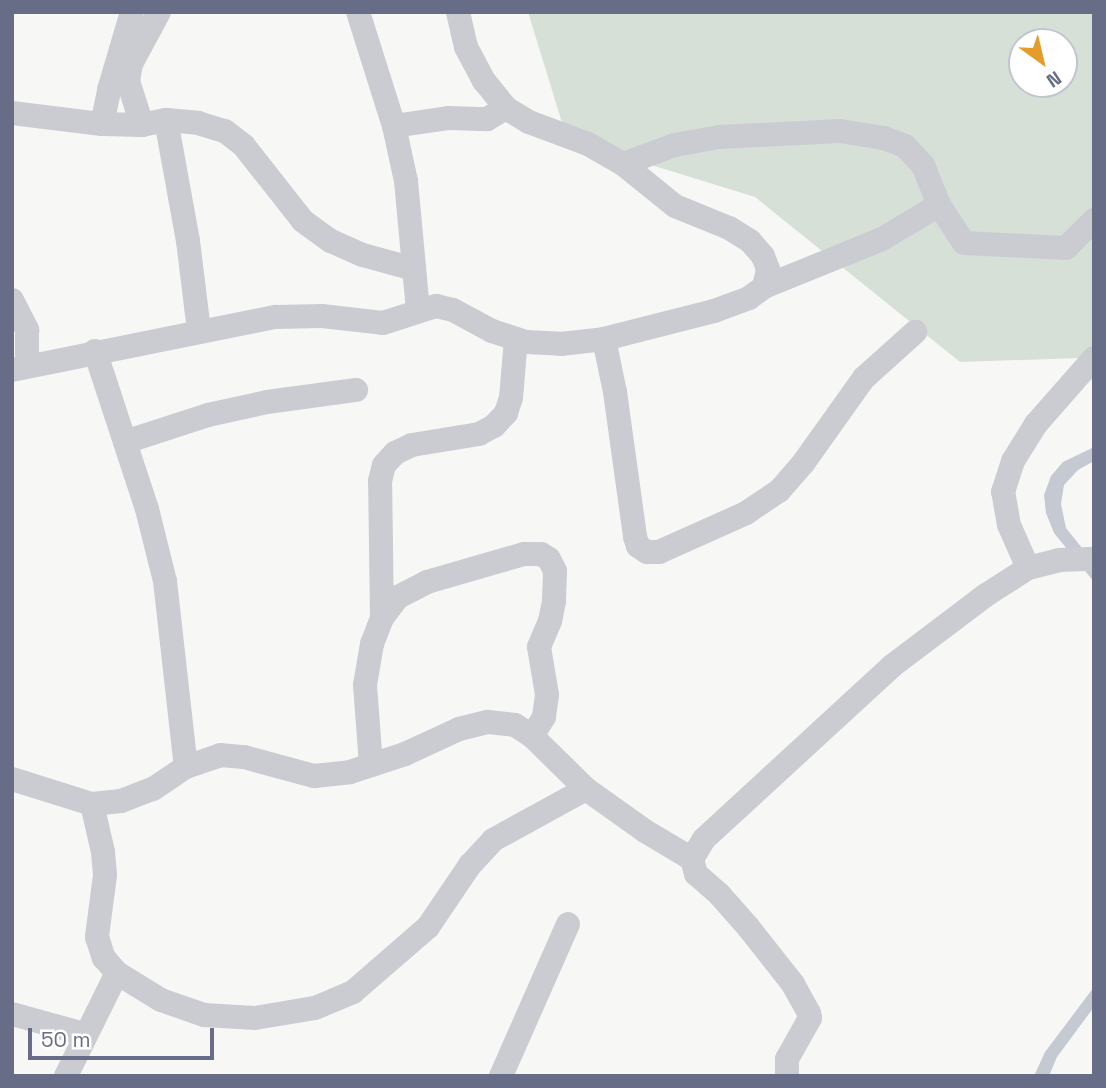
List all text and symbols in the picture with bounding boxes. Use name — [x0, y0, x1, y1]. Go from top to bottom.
north arrow — [1008, 28, 1078, 98]
text: N — [1042, 65, 1066, 93]
scale bar — [32, 1014, 217, 1058]
text: 50 m — [41, 1026, 91, 1053]

